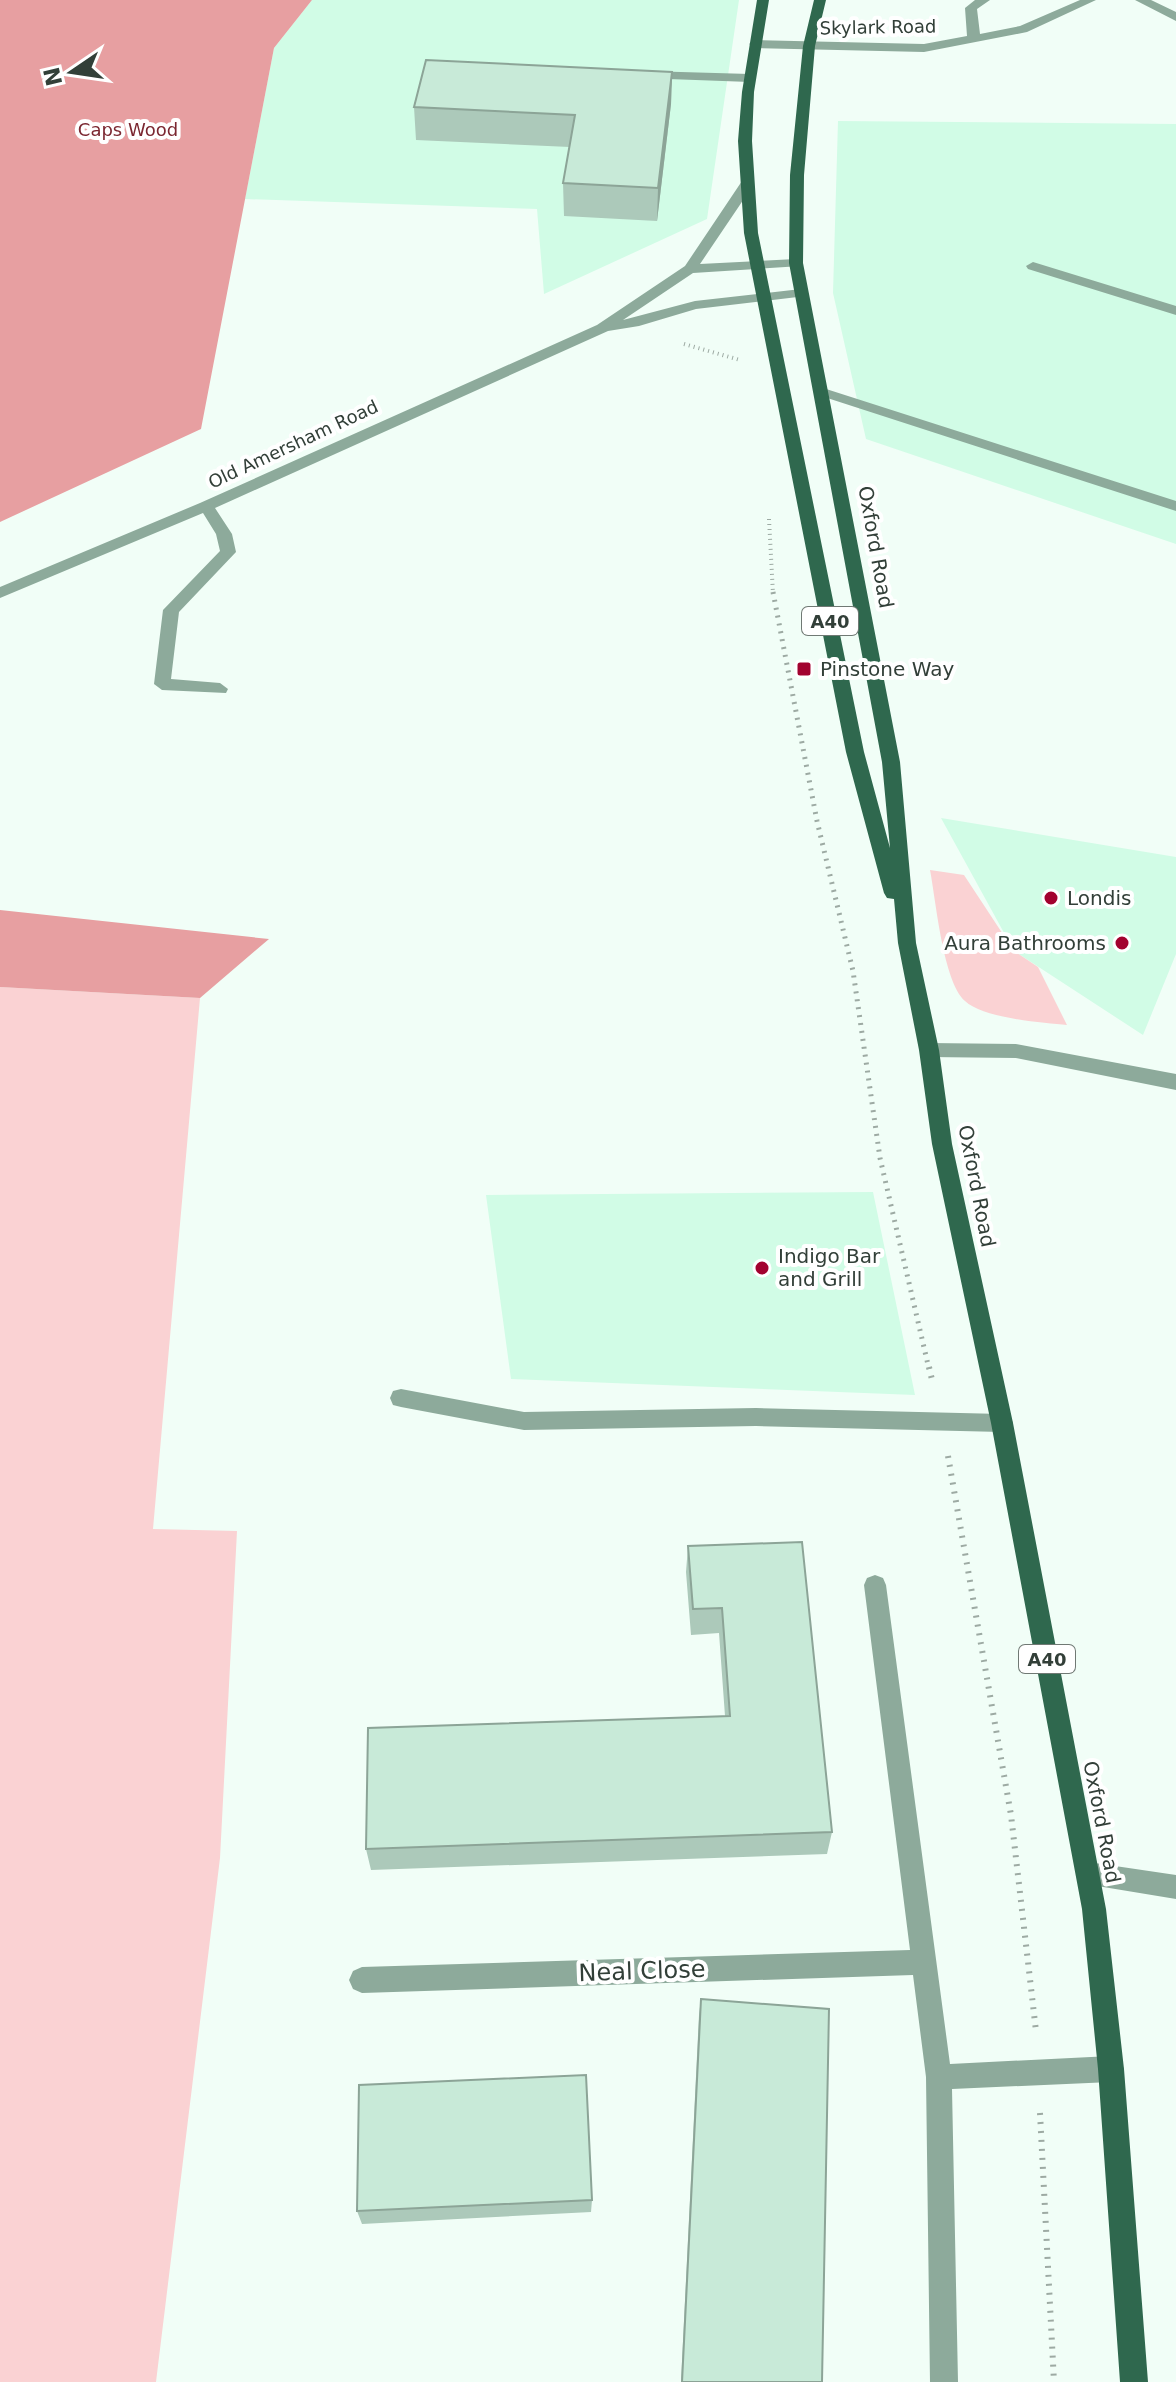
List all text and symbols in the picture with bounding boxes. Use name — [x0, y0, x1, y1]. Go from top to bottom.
street label: Skylark Road — [820, 15, 936, 39]
north arrow — [32, 32, 112, 112]
text: N — [39, 65, 67, 88]
park label: Caps Wood — [78, 119, 178, 140]
street label: Old Amersham Road — [205, 395, 381, 493]
street label: Oxford Road — [853, 484, 899, 610]
road number: A40 — [802, 607, 858, 635]
place label: Pinstone Way — [820, 657, 954, 681]
marker: Pinstone Way — [795, 660, 813, 678]
place label: Londis — [1067, 886, 1131, 910]
marker: Londis — [1042, 889, 1060, 907]
place label: Aura Bathrooms — [944, 931, 1106, 955]
marker: Aura Bathrooms — [1113, 934, 1131, 952]
street label: Oxford Road — [953, 1123, 1001, 1249]
place label: Indigo Bar and Grill — [778, 1244, 881, 1291]
marker: Indigo Bar and Grill — [753, 1259, 771, 1277]
road number: A40 — [1019, 1645, 1075, 1673]
street label: Oxford Road — [1078, 1759, 1126, 1885]
street label: Neal Close — [578, 1955, 706, 1987]

